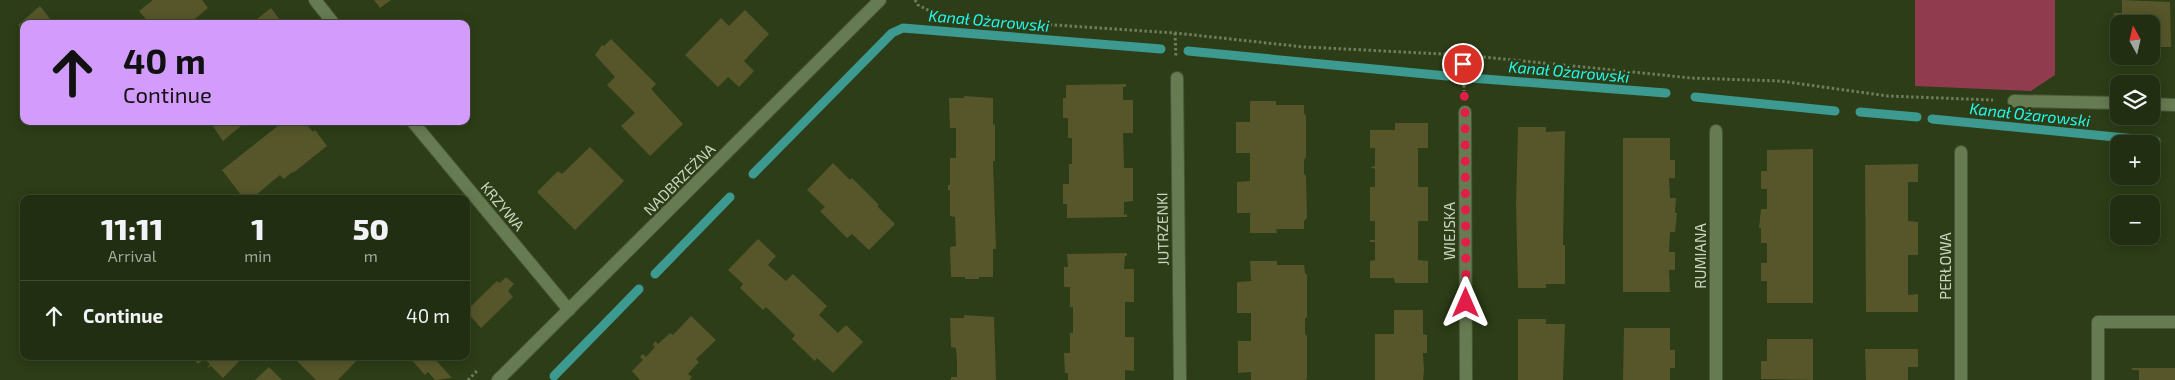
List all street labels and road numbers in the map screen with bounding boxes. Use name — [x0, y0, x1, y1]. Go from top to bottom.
street label: NADBRZEŻNA — [639, 139, 719, 219]
street label: KRZYWA — [477, 178, 529, 235]
street label: JUTRZENKI — [1152, 192, 1172, 266]
street label: WIEJSKA — [1440, 201, 1458, 260]
street label: RUMIANA — [1691, 223, 1709, 289]
street label: PERŁOWA — [1936, 232, 1954, 300]

